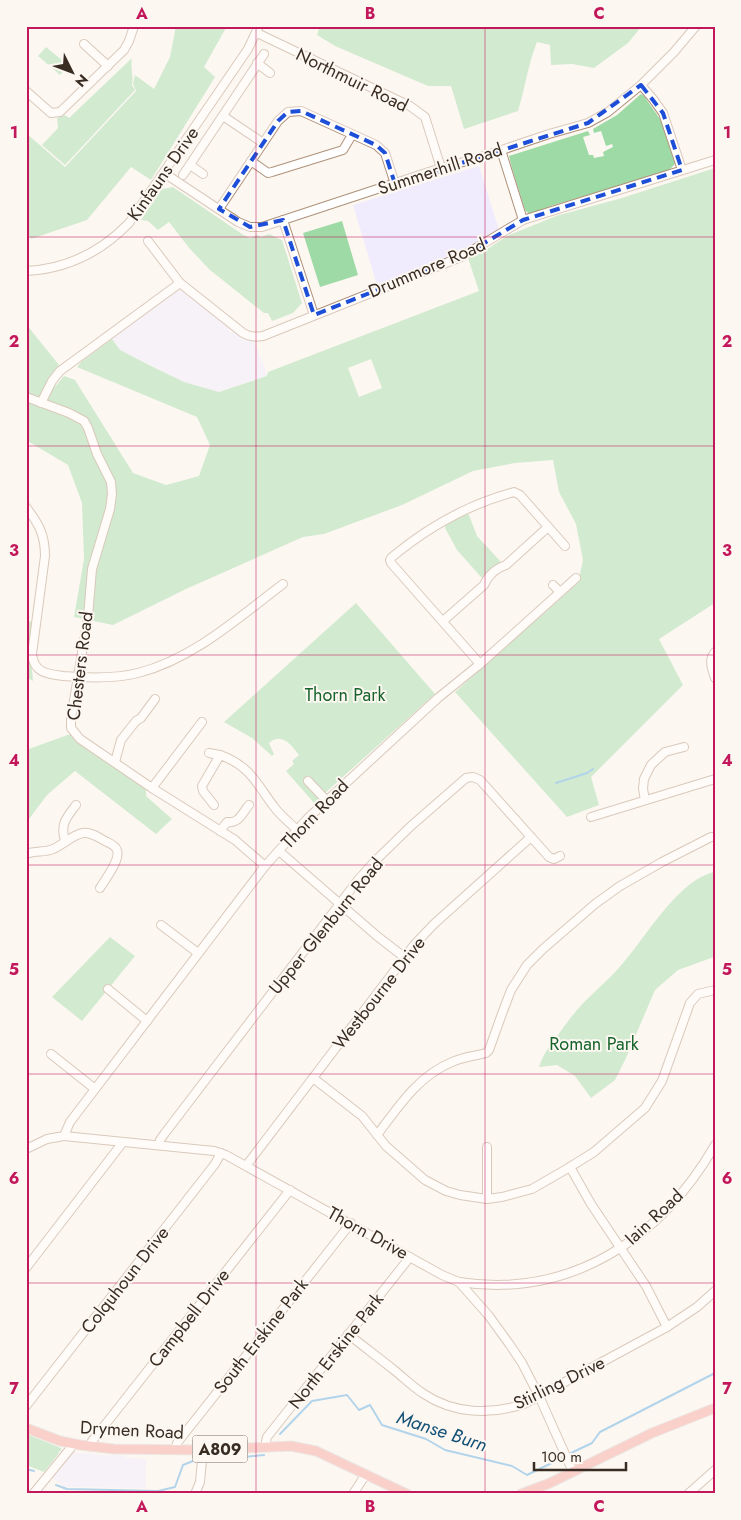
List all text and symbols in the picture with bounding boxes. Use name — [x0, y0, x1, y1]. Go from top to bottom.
text: A — [135, 2, 148, 25]
text: B — [365, 2, 375, 25]
text: C — [593, 2, 605, 25]
street label: Northmuir Road — [291, 42, 413, 118]
north arrow — [48, 48, 98, 98]
text: N — [71, 70, 93, 92]
text: 1 — [10, 121, 18, 144]
text: 1 — [723, 121, 731, 144]
street label: Kinfauns Drive — [121, 122, 205, 226]
street label: Summerhill Road — [374, 137, 506, 201]
street label: Drummore Road — [364, 232, 490, 304]
text: 2 — [9, 330, 19, 353]
text: 2 — [722, 330, 732, 353]
text: 3 — [9, 539, 19, 562]
text: 3 — [722, 539, 732, 562]
street label: Chesters Road — [60, 610, 100, 722]
park label: Thorn Park — [305, 682, 385, 708]
text: 4 — [8, 749, 20, 772]
text: 4 — [721, 749, 733, 772]
street label: Thorn Road — [275, 773, 355, 855]
street label: Upper Glenburn Road — [263, 852, 389, 1000]
street label: Westbourne Drive — [327, 931, 431, 1055]
text: 5 — [9, 958, 19, 981]
text: 5 — [722, 958, 732, 981]
park label: Roman Park — [549, 1031, 639, 1057]
text: 6 — [9, 1167, 19, 1190]
text: 6 — [722, 1167, 732, 1190]
street label: Iain Road — [619, 1183, 689, 1251]
street label: Thorn Drive — [323, 1200, 413, 1266]
street label: Colquhoun Drive — [75, 1221, 175, 1339]
street label: Campbell Drive — [142, 1263, 236, 1373]
street label: South Erskine Park — [208, 1273, 315, 1399]
street label: North Erskine Park — [282, 1287, 390, 1415]
street label: Stirling Drive — [509, 1350, 609, 1416]
text: 7 — [9, 1377, 19, 1400]
text: 7 — [722, 1377, 732, 1400]
water label: Manse Burn — [393, 1404, 491, 1458]
street label: Drymen Road — [79, 1414, 185, 1446]
road number: A809 — [192, 1436, 248, 1462]
scale bar — [534, 1440, 626, 1472]
text: 100 m — [541, 1446, 582, 1468]
text: A — [135, 1495, 148, 1518]
text: B — [365, 1495, 375, 1518]
text: C — [593, 1495, 605, 1518]

